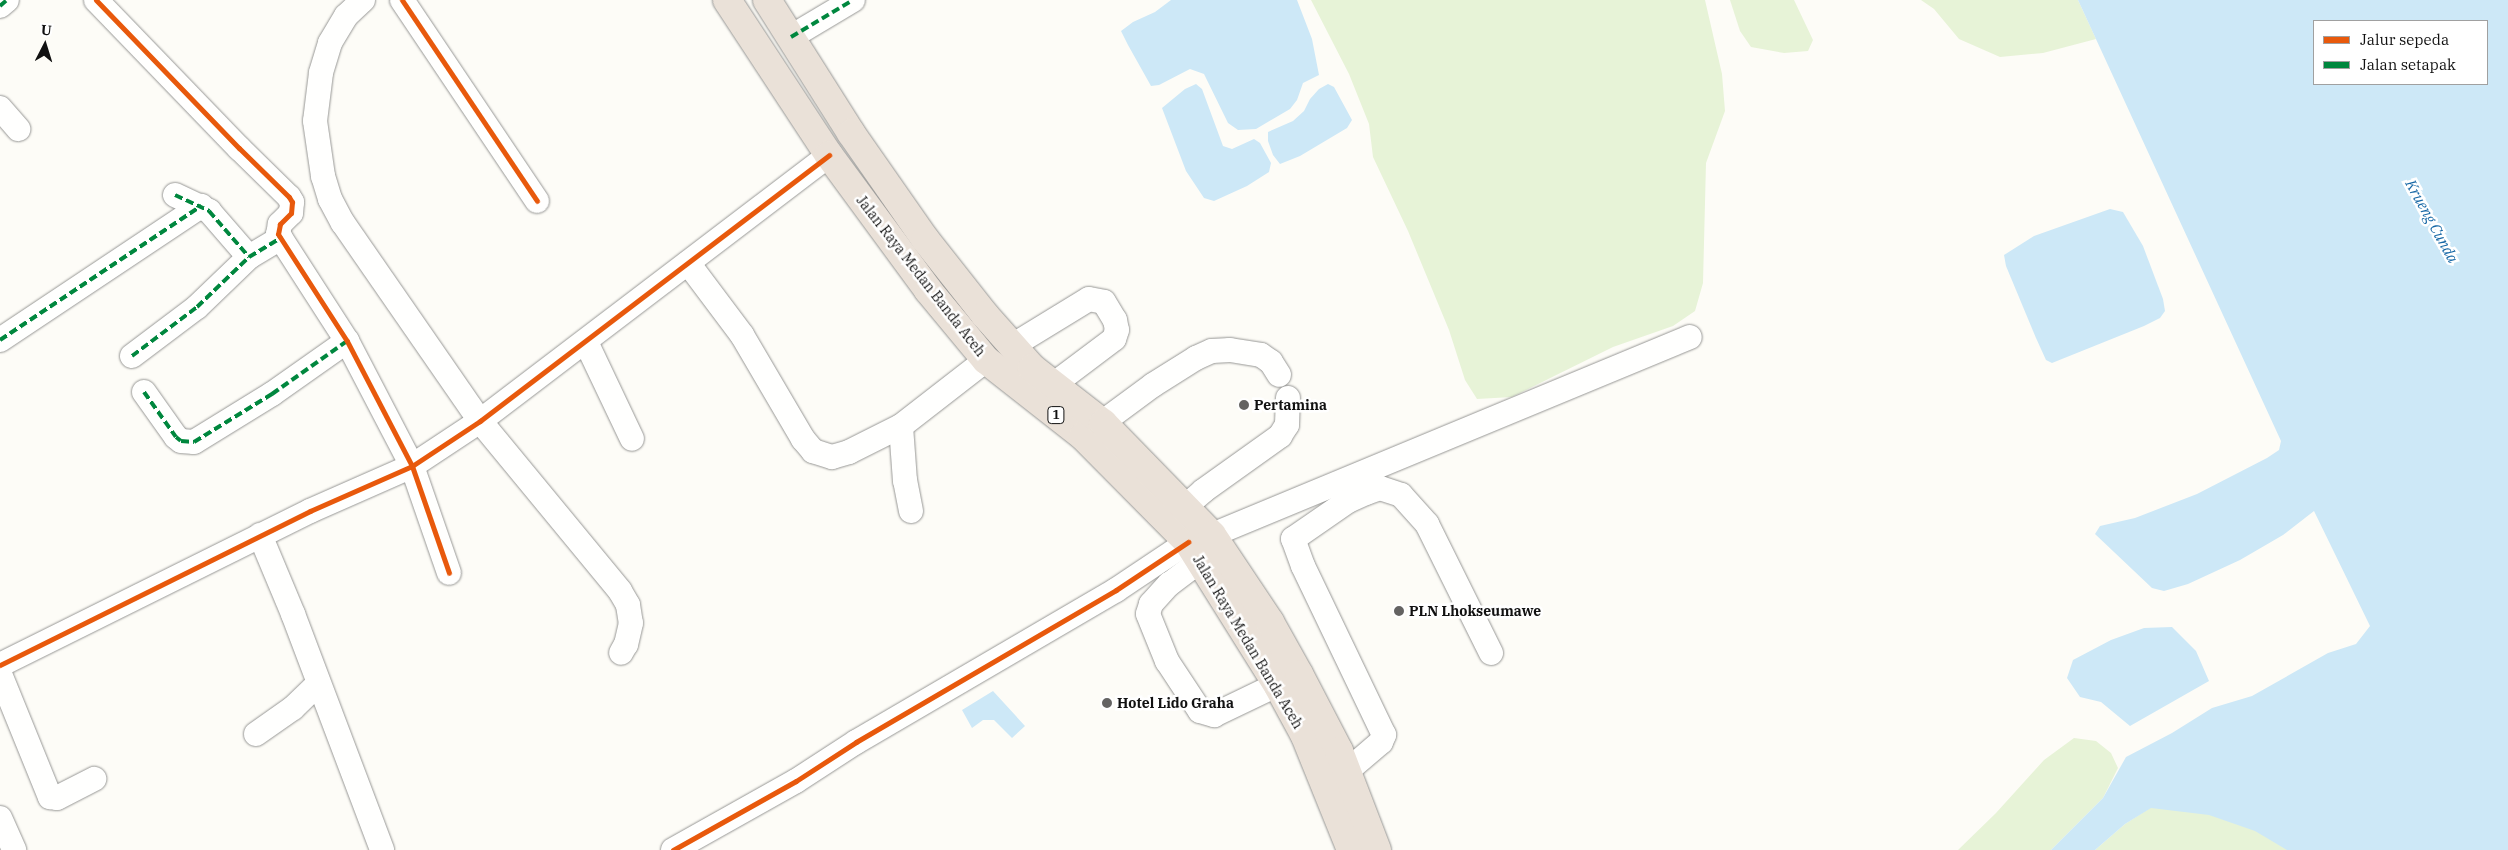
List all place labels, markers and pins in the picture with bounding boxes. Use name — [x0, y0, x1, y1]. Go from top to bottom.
place label: Pertamina — [1254, 397, 1327, 413]
marker: Pertamina — [1238, 399, 1250, 411]
place label: PLN Lhokseumawe — [1409, 603, 1541, 619]
marker: PLN Lhokseumawe — [1393, 605, 1405, 617]
place label: Hotel Lido Graha — [1117, 695, 1234, 711]
marker: Hotel Lido Graha — [1101, 697, 1113, 709]

